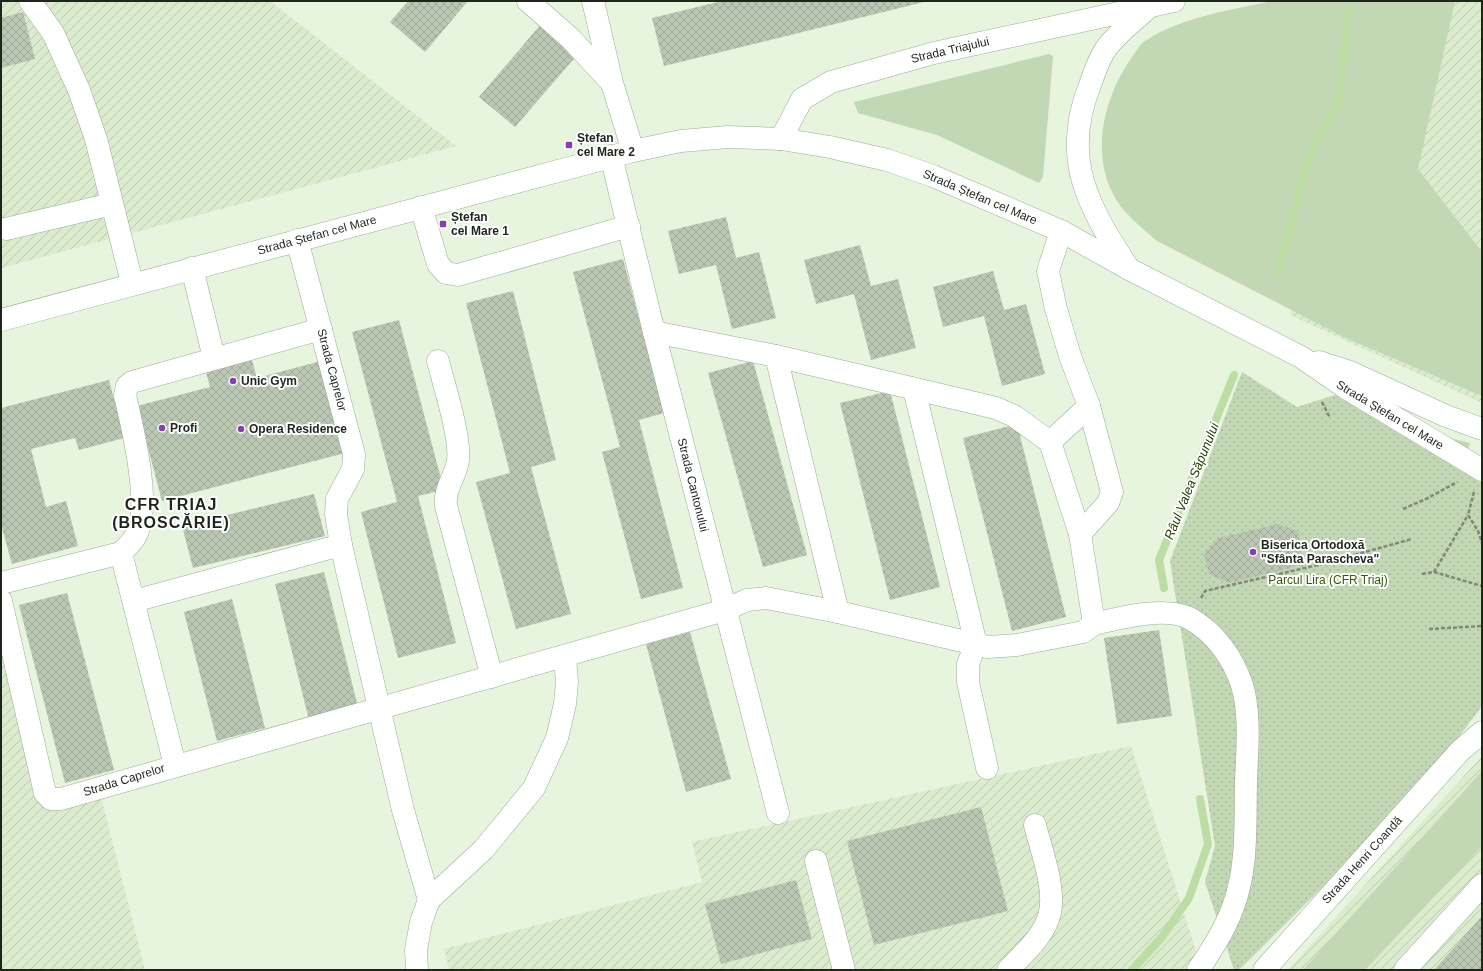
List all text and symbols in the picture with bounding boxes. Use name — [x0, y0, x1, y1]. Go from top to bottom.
street label: Strada Triajului — [909, 34, 991, 66]
place label: Ștefan cel Mare 2 — [577, 131, 635, 159]
marker: Ștefan cel Mare 2 — [564, 140, 574, 150]
street label: Strada Ștefan cel Mare — [921, 167, 1040, 228]
place label: Ștefan cel Mare 1 — [451, 210, 509, 238]
street label: Strada Ștefan cel Mare — [256, 212, 378, 258]
marker: Ștefan cel Mare 1 — [438, 219, 448, 229]
street label: Strada Caprelor — [314, 327, 350, 413]
place label: Unic Gym — [241, 374, 297, 388]
marker: Unic Gym — [228, 376, 238, 386]
street label: Strada Ștefan cel Mare — [1334, 377, 1446, 453]
water label: Râul Valea Săpunului — [1161, 420, 1222, 542]
place label: Profi — [170, 421, 197, 435]
place label: Opera Residence — [249, 422, 347, 436]
marker: Profi — [157, 423, 167, 433]
marker: Opera Residence — [236, 424, 246, 434]
street label: Strada Cantonului — [675, 437, 711, 533]
district label: CFR TRIAJ (BROSCĂRIE) — [112, 496, 230, 531]
place label: Biserica Ortodoxă "Sfânta Parascheva" — [1261, 538, 1379, 566]
marker: Biserica Ortodoxă "Sfânta Parascheva" — [1248, 547, 1258, 557]
park label: Parcul Lira (CFR Triaj) — [1268, 573, 1388, 587]
street label: Strada Caprelor — [81, 761, 167, 799]
street label: Strada Henri Coandă — [1319, 813, 1405, 907]

